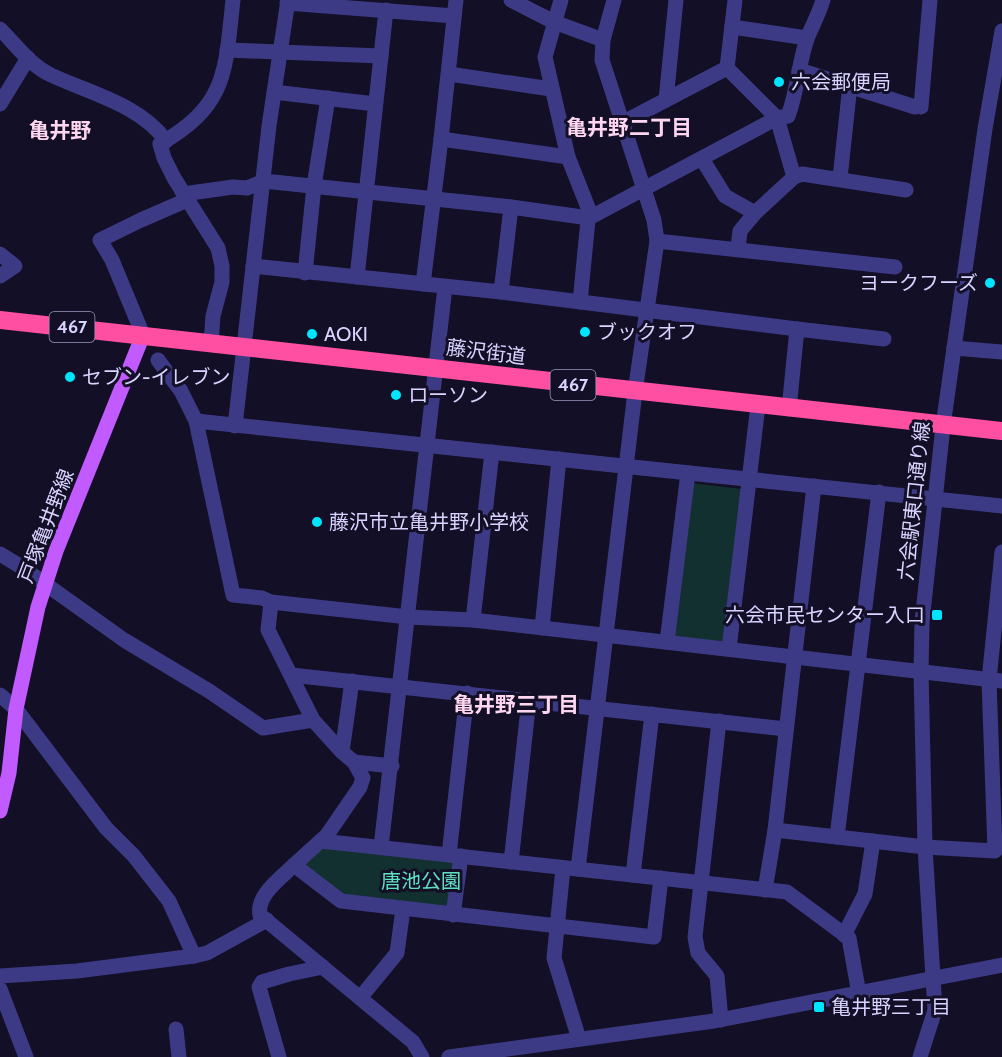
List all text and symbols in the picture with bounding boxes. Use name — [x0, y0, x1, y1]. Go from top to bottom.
place label: 六会郵便局 — [791, 70, 891, 94]
marker: 六会郵便局 — [772, 75, 786, 89]
district label: 亀井野二丁目 — [566, 115, 692, 140]
district label: 亀井野 — [29, 118, 92, 143]
place label: ヨークフーズ — [859, 271, 978, 295]
marker: ヨークフーズ — [983, 276, 997, 290]
road number: 467 — [50, 312, 94, 342]
place label: ブックオフ — [597, 320, 697, 344]
place label: AOKI — [324, 322, 368, 346]
marker: ブックオフ — [578, 325, 592, 339]
marker: AOKI — [305, 327, 319, 341]
street label: 藤沢街道 — [445, 335, 527, 369]
place label: セブン-イレブン — [82, 365, 230, 389]
marker: セブン-イレブン — [63, 370, 77, 384]
road number: 467 — [550, 370, 596, 400]
place label: ローソン — [408, 383, 488, 407]
marker: ローソン — [389, 388, 403, 402]
street label: 六会駅東口通り線 — [894, 420, 934, 582]
street label: 戸塚亀井野線 — [13, 466, 79, 586]
place label: 藤沢市立亀井野小学校 — [329, 510, 529, 534]
marker: 藤沢市立亀井野小学校 — [310, 515, 324, 529]
place label: 六会市民センター入口 — [725, 603, 925, 627]
marker: 六会市民センター入口 — [930, 608, 944, 622]
district label: 亀井野三丁目 — [453, 692, 579, 717]
park label: 唐池公園 — [381, 869, 461, 893]
place label: 亀井野三丁目 — [831, 995, 951, 1019]
marker: 亀井野三丁目 — [812, 1000, 826, 1014]

